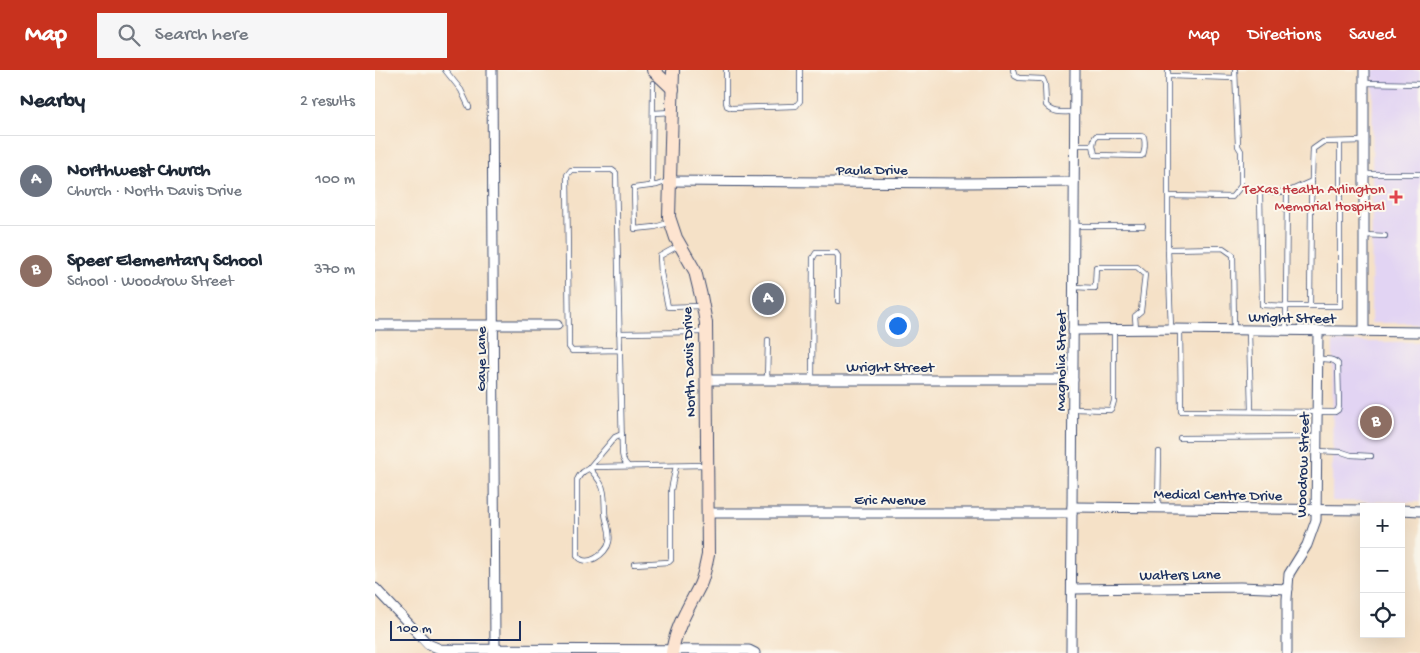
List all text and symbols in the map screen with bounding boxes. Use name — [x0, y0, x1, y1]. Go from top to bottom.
search box — [97, 13, 447, 58]
text: Map — [25, 21, 67, 50]
icon: search — [115, 21, 143, 49]
text: Search here — [155, 24, 248, 47]
text: Map — [1188, 25, 1220, 46]
text: Directions — [1248, 25, 1321, 46]
text: Saved — [1349, 25, 1395, 46]
text: Nearby — [20, 90, 85, 115]
text: 2 results — [300, 93, 355, 112]
text: Northwest Church — [67, 160, 211, 183]
street label: Paula Drive — [835, 162, 908, 180]
text: A — [31, 171, 41, 190]
text: 100 m — [315, 171, 355, 190]
place label: Texas Health Arlington Memorial Hospital — [1242, 181, 1385, 216]
text: Church · North Davis Drive — [67, 183, 242, 202]
marker: Texas Health Arlington Memorial Hospital — [1389, 190, 1403, 204]
text: Speer Elementary School — [67, 250, 262, 273]
text: B — [32, 261, 40, 280]
text: 370 m — [314, 261, 355, 280]
text: School · Woodrow Street — [67, 273, 234, 292]
pin: A — [752, 280, 784, 318]
street label: North Davis Drive — [679, 306, 701, 417]
street label: Magnolia Street — [1053, 309, 1071, 411]
street label: Wright Street — [1248, 309, 1338, 329]
your location — [885, 313, 911, 339]
street label: Gaye Lane — [473, 326, 491, 392]
street label: Wright Street — [846, 359, 936, 377]
pin: B — [1360, 403, 1392, 441]
street label: Woodrow Street — [1293, 410, 1315, 518]
street label: Medical Centre Drive — [1153, 486, 1283, 506]
street label: Eric Avenue — [854, 492, 926, 510]
map controls — [1360, 503, 1405, 638]
button: + — [1360, 503, 1405, 548]
button: − — [1360, 548, 1405, 593]
street label: Walters Lane — [1139, 566, 1221, 586]
button: locate — [1360, 593, 1405, 638]
scale bar — [390, 618, 521, 641]
text: 100 m — [397, 621, 432, 638]

